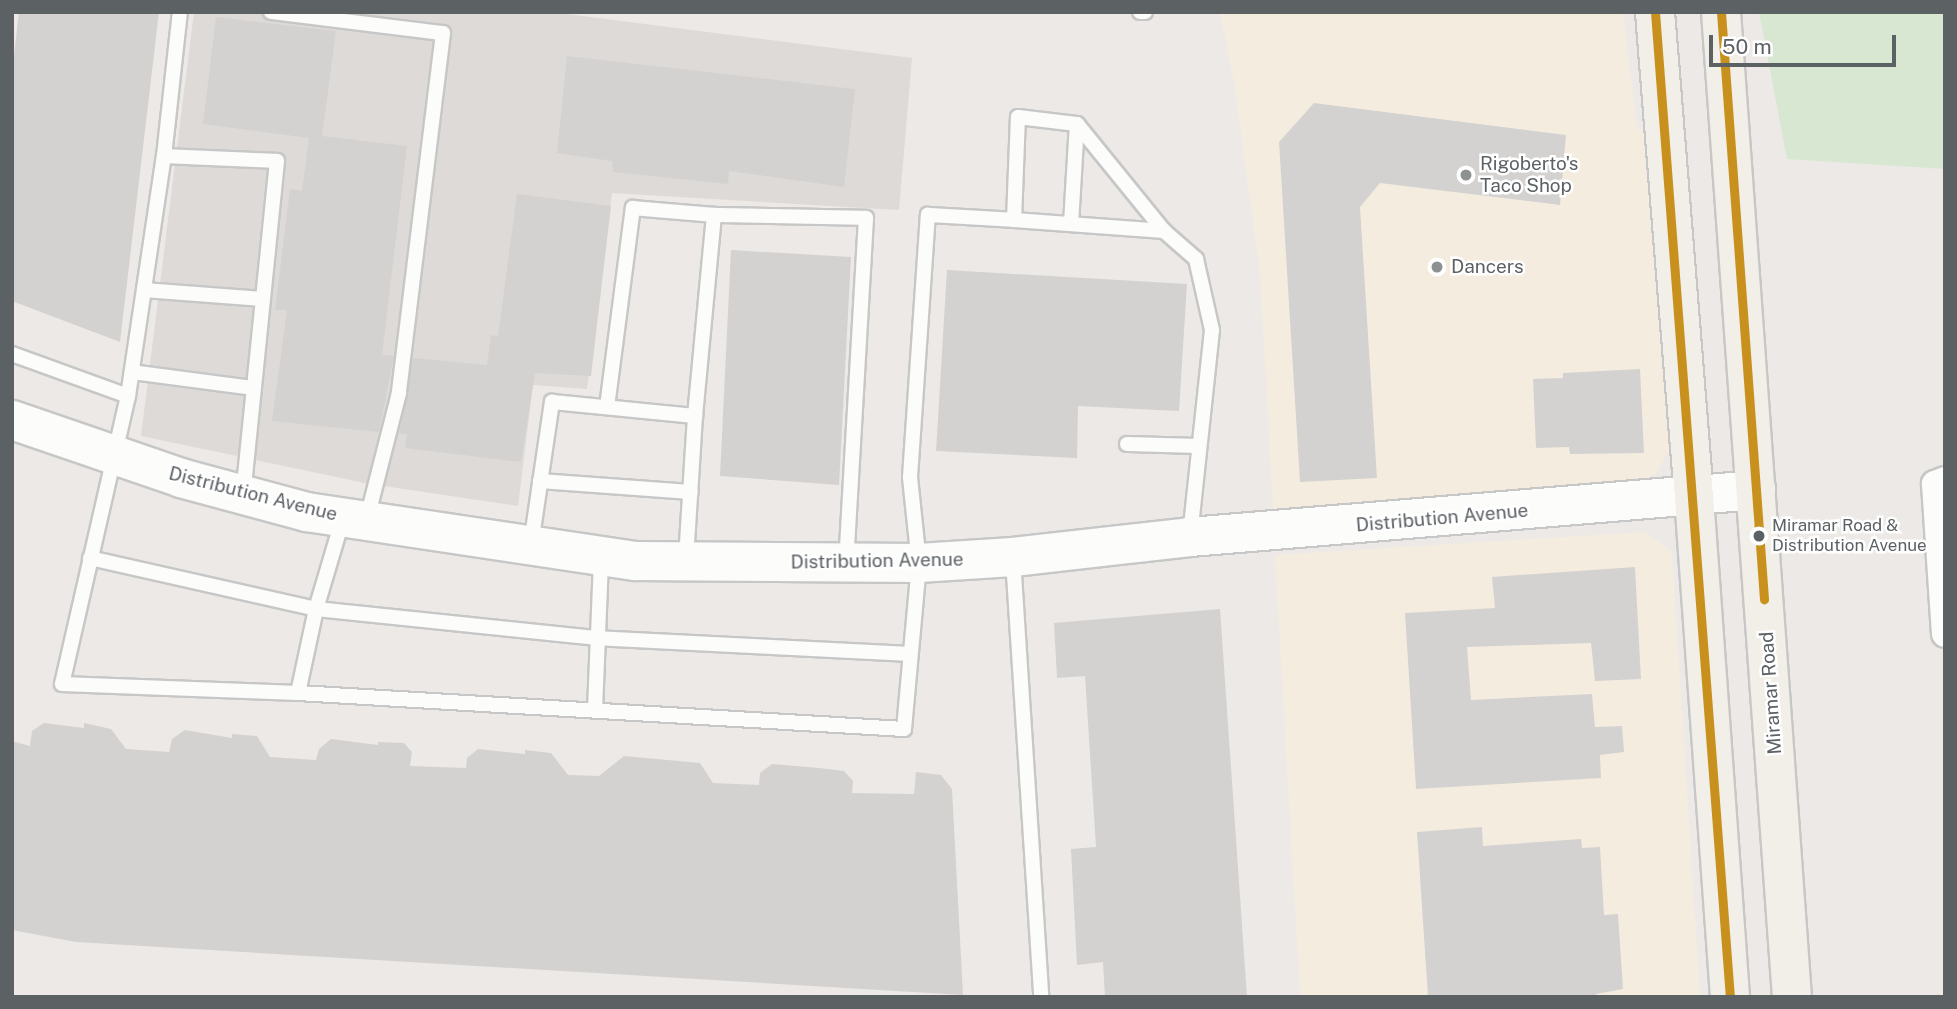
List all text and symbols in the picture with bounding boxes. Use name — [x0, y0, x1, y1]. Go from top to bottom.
scale bar — [1712, 21, 1899, 65]
text: 50 m — [1722, 34, 1772, 59]
place label: Rigoberto's Taco Shop — [1480, 153, 1578, 197]
marker: Rigoberto's Taco Shop — [1458, 167, 1474, 183]
place label: Dancers — [1451, 256, 1524, 278]
marker: Dancers — [1429, 259, 1445, 275]
street label: Distribution Avenue — [166, 462, 340, 526]
street label: Distribution Avenue — [1355, 499, 1529, 537]
place label: Miramar Road & Distribution Avenue — [1772, 516, 1927, 556]
marker: Miramar Road & Distribution Avenue — [1752, 529, 1766, 543]
street label: Distribution Avenue — [790, 548, 964, 574]
street label: Miramar Road — [1755, 631, 1787, 755]

